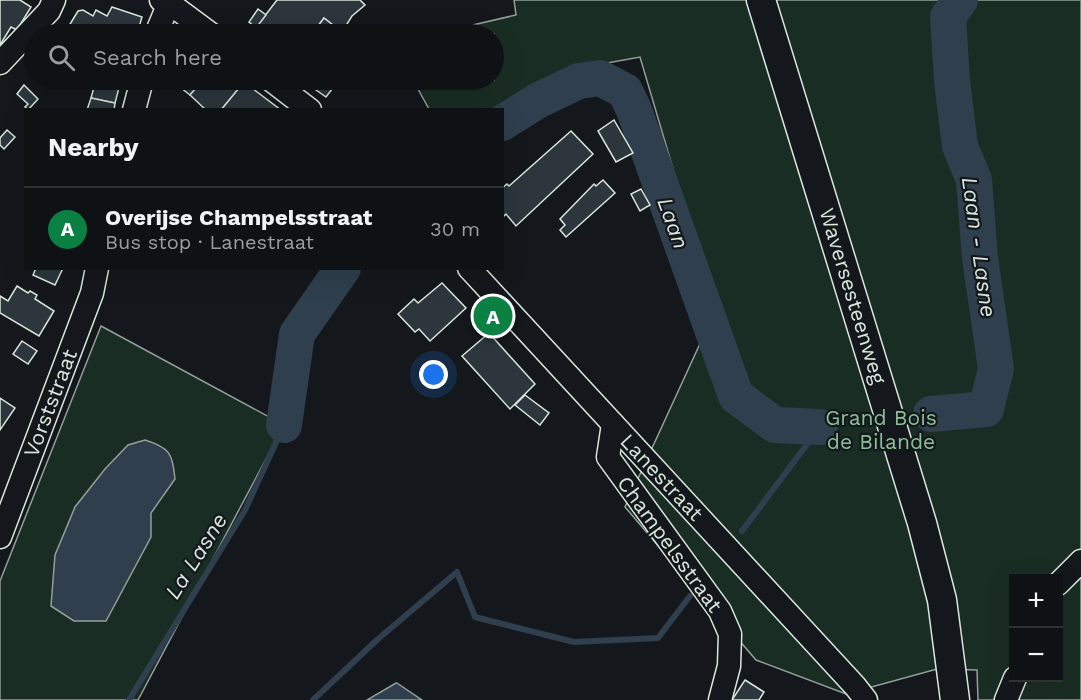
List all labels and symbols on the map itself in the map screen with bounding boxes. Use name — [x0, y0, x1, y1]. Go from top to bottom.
water label: Laan - Lasne — [957, 175, 1001, 319]
water label: Laan — [652, 194, 694, 252]
street label: Waversesteenweg — [814, 205, 892, 388]
pin: A — [474, 294, 512, 338]
street label: Vorststraat — [18, 345, 82, 460]
your location — [419, 360, 448, 389]
park label: Grand Bois de Bilande — [825, 405, 937, 454]
street label: Lanestraat — [615, 428, 709, 526]
street label: Champelsstraat — [612, 471, 728, 617]
water label: La Lasne — [160, 509, 232, 603]

